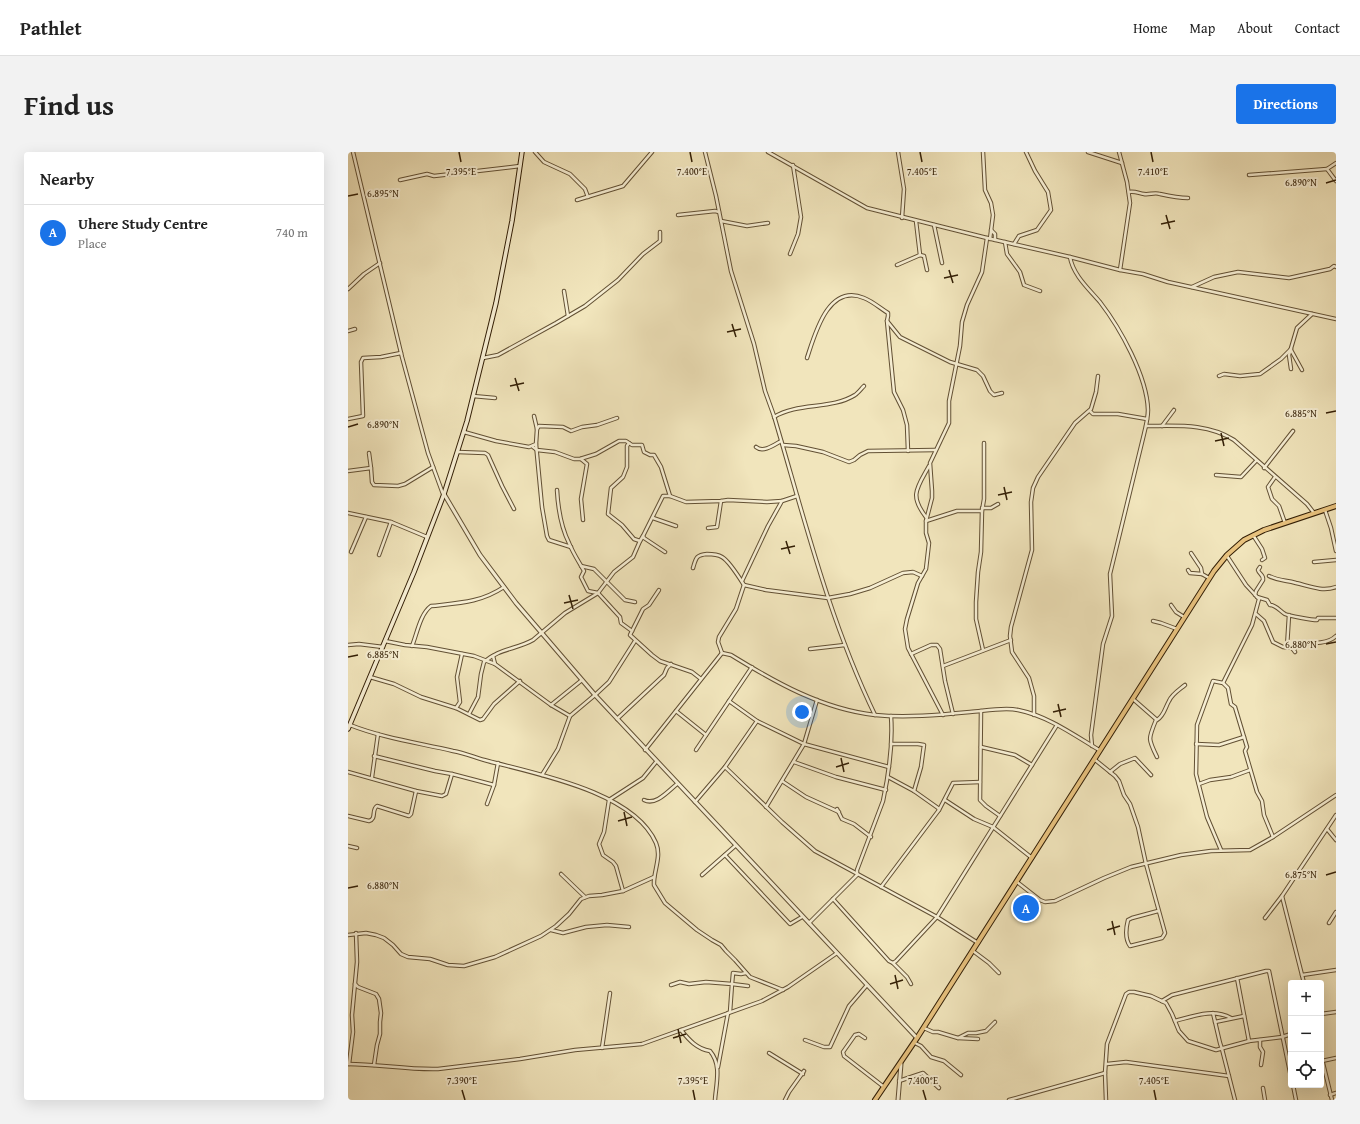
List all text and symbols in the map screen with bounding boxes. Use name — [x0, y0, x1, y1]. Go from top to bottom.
text: Pathlet — [20, 14, 82, 42]
text: Home — [1133, 18, 1168, 38]
text: Map — [1190, 18, 1215, 38]
text: About — [1237, 18, 1273, 38]
text: Contact — [1295, 18, 1340, 38]
text: Find us — [24, 84, 114, 125]
button: Directions — [1236, 84, 1336, 124]
text: 7.395°E — [446, 164, 476, 179]
text: 7.400°E — [677, 164, 707, 179]
text: 7.405°E — [907, 164, 937, 179]
text: 7.410°E — [1138, 164, 1168, 179]
text: Nearby — [40, 166, 94, 191]
text: 6.890°N — [1285, 175, 1317, 190]
text: 6.895°N — [367, 186, 399, 201]
text: Uhere Study Centre — [78, 213, 208, 234]
text: A — [49, 223, 57, 242]
text: 740 m — [276, 223, 308, 242]
text: Place — [78, 234, 107, 253]
text: 6.885°N — [1285, 406, 1317, 421]
text: 6.890°N — [367, 417, 399, 432]
text: 6.880°N — [1285, 637, 1317, 652]
text: 6.885°N — [367, 647, 399, 662]
your location — [792, 702, 812, 722]
text: 6.875°N — [1285, 867, 1317, 882]
text: 6.880°N — [367, 878, 399, 893]
pin: A — [1013, 893, 1039, 923]
map controls — [1288, 980, 1324, 1088]
button: + — [1288, 980, 1324, 1016]
button: − — [1288, 1016, 1324, 1052]
button: locate — [1288, 1052, 1324, 1088]
text: 7.390°E — [447, 1073, 477, 1088]
text: 7.395°E — [678, 1073, 708, 1088]
text: 7.400°E — [908, 1073, 938, 1088]
text: 7.405°E — [1139, 1073, 1169, 1088]

